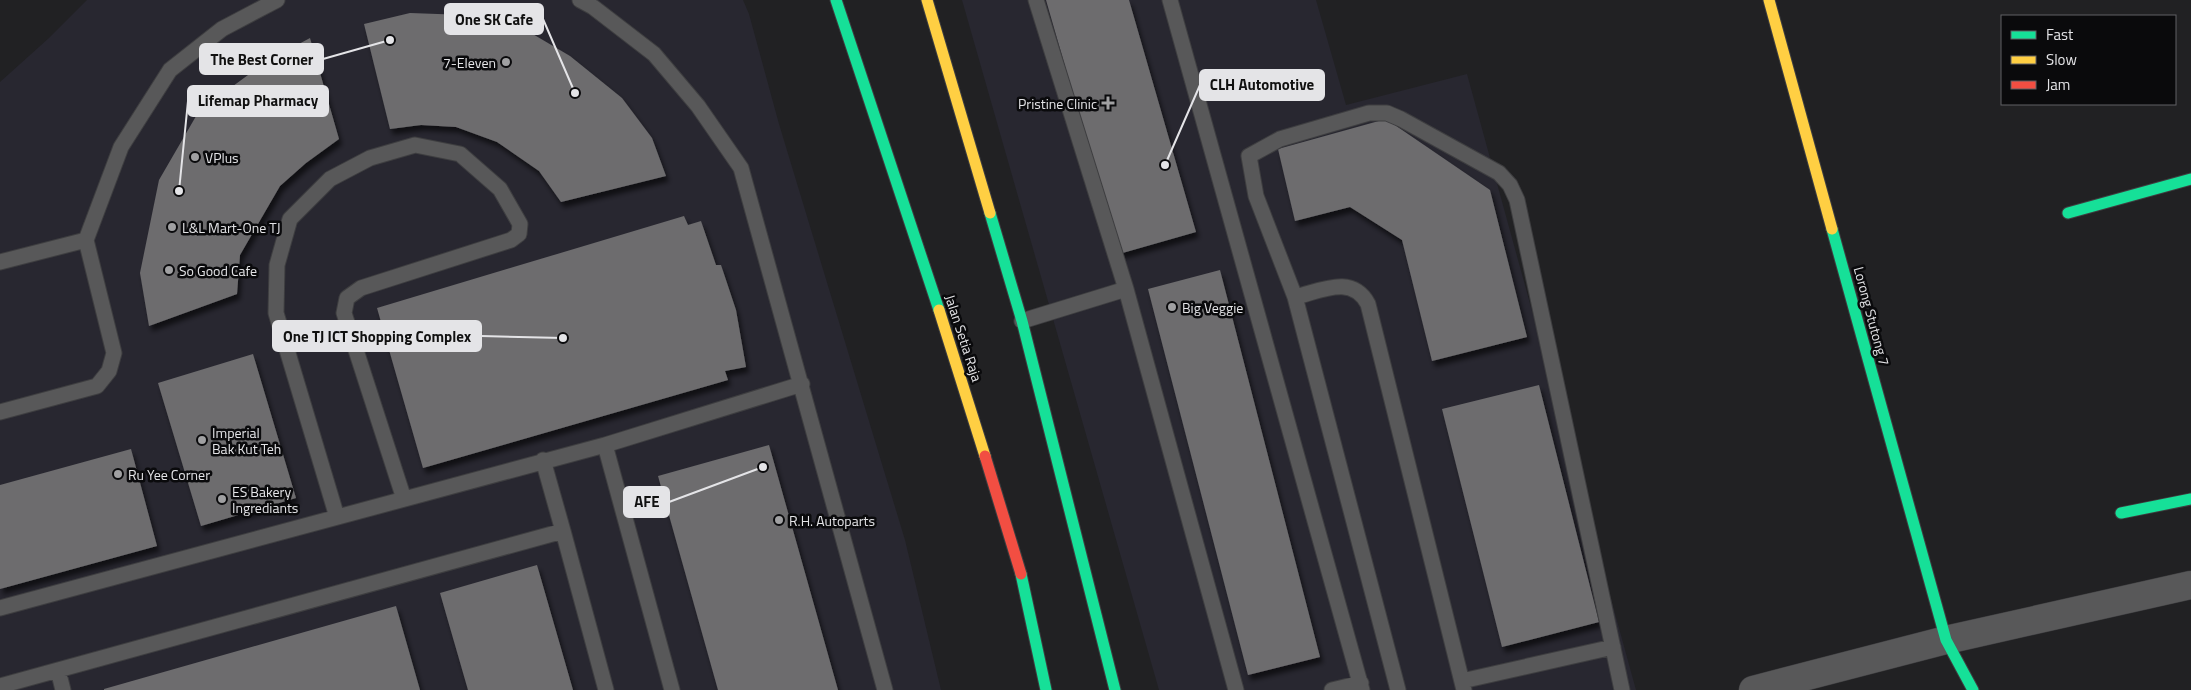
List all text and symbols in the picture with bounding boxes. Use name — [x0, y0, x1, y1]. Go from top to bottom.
callout: One SK Cafe — [445, 4, 543, 34]
text: One SK Cafe — [455, 8, 533, 31]
legend — [2001, 15, 2176, 105]
text: Fast — [2046, 23, 2074, 46]
callout: The Best Corner — [200, 44, 323, 74]
text: The Best Corner — [211, 48, 314, 71]
text: Slow — [2046, 48, 2077, 71]
place label: 7-Eleven — [443, 52, 496, 73]
marker: 7-Eleven — [500, 56, 512, 68]
callout: CLH Automotive — [1200, 70, 1324, 100]
text: CLH Automotive — [1210, 73, 1315, 96]
text: Jam — [2046, 73, 2070, 96]
callout: Lifemap Pharmacy — [188, 86, 328, 116]
text: Lifemap Pharmacy — [198, 89, 319, 112]
place label: Pristine Clinic — [1018, 93, 1097, 114]
marker: Pristine Clinic — [1101, 96, 1115, 110]
place label: VPlus — [205, 147, 239, 168]
marker: VPlus — [189, 151, 201, 163]
place label: L&L Mart-One TJ — [182, 217, 280, 238]
marker: L&L Mart-One TJ — [166, 221, 178, 233]
place label: So Good Cafe — [179, 260, 257, 281]
marker: So Good Cafe — [163, 264, 175, 276]
street label: Lorong Stutong 7 — [1849, 264, 1895, 368]
street label: Jalan Setia Raja — [940, 292, 988, 384]
place label: Big Veggie — [1182, 297, 1243, 318]
marker: Big Veggie — [1166, 301, 1178, 313]
callout: One TJ ICT Shopping Complex — [273, 321, 481, 351]
text: One TJ ICT Shopping Complex — [283, 325, 471, 348]
place label: Imperial Bak Kut Teh — [212, 422, 281, 459]
marker: Imperial Bak Kut Teh — [196, 434, 208, 446]
place label: Ru Yee Corner — [128, 464, 210, 485]
marker: Ru Yee Corner — [112, 468, 124, 480]
place label: ES Bakery Ingrediants — [232, 481, 298, 518]
callout: AFE — [624, 487, 669, 517]
text: AFE — [634, 490, 660, 513]
marker: ES Bakery Ingrediants — [216, 493, 228, 505]
place label: R.H. Autoparts — [789, 510, 875, 531]
marker: R.H. Autoparts — [773, 514, 785, 526]

